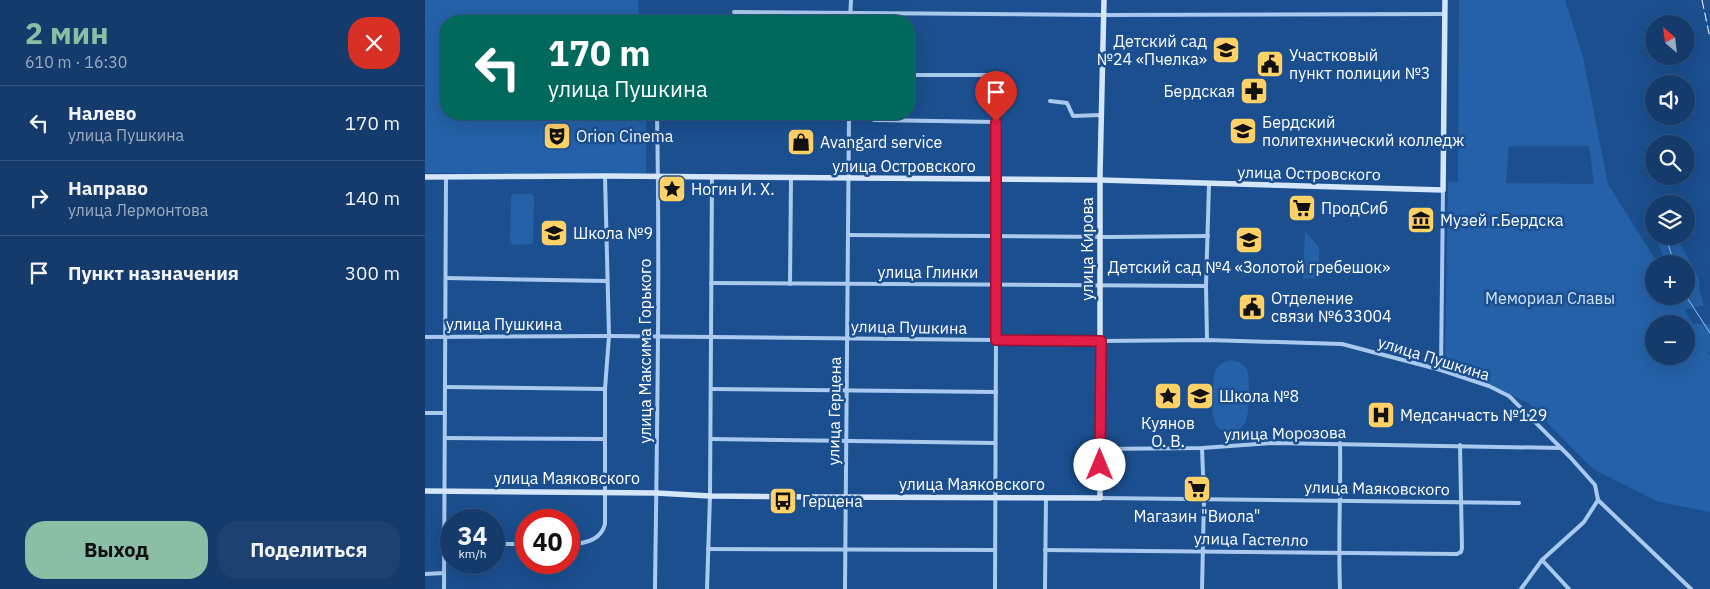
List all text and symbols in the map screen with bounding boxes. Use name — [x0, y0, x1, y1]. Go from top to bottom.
text: 2 мин — [25, 13, 109, 52]
north arrow — [1645, 15, 1695, 65]
map controls — [1645, 15, 1695, 365]
button: close — [348, 17, 400, 69]
text: 170 m — [548, 30, 651, 76]
place label: Детский сад №24 «Пчелка» — [1096, 31, 1207, 69]
icon: left — [465, 35, 530, 100]
school or university icon: Детский сад №24 «Пчелка» — [1211, 35, 1241, 65]
place label: Участковый пункт полиции №3 — [1289, 45, 1430, 83]
public building icon: Участковый пункт полиции №3 — [1255, 49, 1285, 79]
text: 610 m · 16:30 — [25, 52, 127, 72]
pin — [975, 71, 1017, 122]
text: улица Пушкина — [548, 74, 708, 103]
button: sound — [1645, 75, 1695, 125]
pharmacy icon: Бердская — [1239, 76, 1269, 106]
icon: arrive — [982, 78, 1010, 106]
place label: Бердская — [1163, 81, 1235, 101]
text: Налево — [68, 101, 137, 125]
icon: left — [25, 109, 53, 137]
text: 170 m — [345, 111, 400, 135]
place label: Бердский политехнический колледж — [1262, 112, 1464, 150]
school or university icon: Бердский политехнический колледж — [1228, 116, 1258, 146]
theatre icon: Orion Cinema — [542, 121, 572, 151]
text: улица Пушкина — [68, 125, 184, 145]
place label: Orion Cinema — [576, 126, 674, 146]
shop icon: Avangard service — [786, 127, 816, 157]
place label: Avangard service — [820, 132, 943, 152]
button: search — [1645, 135, 1695, 185]
street label: улица Островского — [832, 156, 976, 176]
street label: улица Островского — [1237, 162, 1381, 184]
place icon: Ногин И. Х. — [657, 174, 687, 204]
text: Направо — [68, 176, 148, 200]
place label: Ногин И. Х. — [691, 179, 775, 199]
icon: right — [25, 184, 53, 212]
text: 140 m — [345, 186, 400, 210]
supermarket icon: ПродСиб — [1287, 193, 1317, 223]
button: layers — [1645, 195, 1695, 245]
street label: улица Кирова — [1077, 197, 1097, 301]
place label: ПродСиб — [1321, 198, 1388, 218]
text: улица Лермонтова — [68, 200, 208, 220]
museum icon: Музей г.Бердска — [1406, 205, 1436, 235]
place label: Музей г.Бердска — [1440, 210, 1564, 230]
school or university icon: Школа №9 — [539, 218, 569, 248]
place label: Школа №9 — [573, 223, 653, 243]
school or university icon: Детский сад №4 «Золотой гребешок» — [1234, 225, 1264, 255]
button: + — [1645, 255, 1695, 305]
place label: Детский сад №4 «Золотой гребешок» — [1108, 257, 1390, 277]
street label: улица Максима Горького — [635, 258, 655, 444]
icon: arrive — [25, 259, 53, 287]
text: Пункт назначения — [68, 261, 239, 285]
text: 300 m — [345, 261, 400, 285]
street label: улица Глинки — [878, 262, 978, 282]
place label: Отделение связи №633004 — [1271, 288, 1392, 326]
park label: Мемориал Славы — [1485, 288, 1615, 308]
public building icon: Отделение связи №633004 — [1237, 292, 1267, 322]
street label: улица Пушкина — [446, 314, 562, 334]
button: − — [1645, 315, 1695, 365]
street label: улица Пушкина — [851, 316, 968, 338]
street label: улица Пушкина — [1376, 331, 1493, 385]
street label: улица Герцена — [823, 356, 845, 466]
place icon: Куянов О. В. — [1153, 381, 1183, 411]
school or university icon: Школа №8 — [1185, 381, 1215, 411]
place label: Школа №8 — [1219, 386, 1299, 406]
hospital icon: Медсанчасть №129 — [1366, 400, 1396, 430]
place label: Медсанчасть №129 — [1400, 405, 1547, 425]
place label: Куянов О. В. — [1141, 413, 1195, 451]
street label: улица Морозова — [1224, 422, 1347, 444]
position arrow — [1073, 438, 1125, 490]
street label: улица Маяковского — [494, 468, 640, 488]
street label: улица Маяковского — [899, 474, 1045, 494]
supermarket icon: Магазин "Виола" — [1182, 474, 1212, 504]
street label: улица Маяковского — [1304, 477, 1450, 499]
bus stop icon: Герцена — [768, 486, 798, 516]
place label: Герцена — [802, 491, 863, 511]
place label: Магазин "Виола" — [1134, 506, 1260, 526]
speed limit sign: 40 — [515, 509, 580, 574]
text: 34 — [457, 519, 488, 552]
button: Выход — [25, 521, 208, 579]
button: Поделиться — [218, 521, 400, 579]
street label: улица Гастелло — [1194, 528, 1308, 550]
text: km/h — [458, 546, 487, 561]

